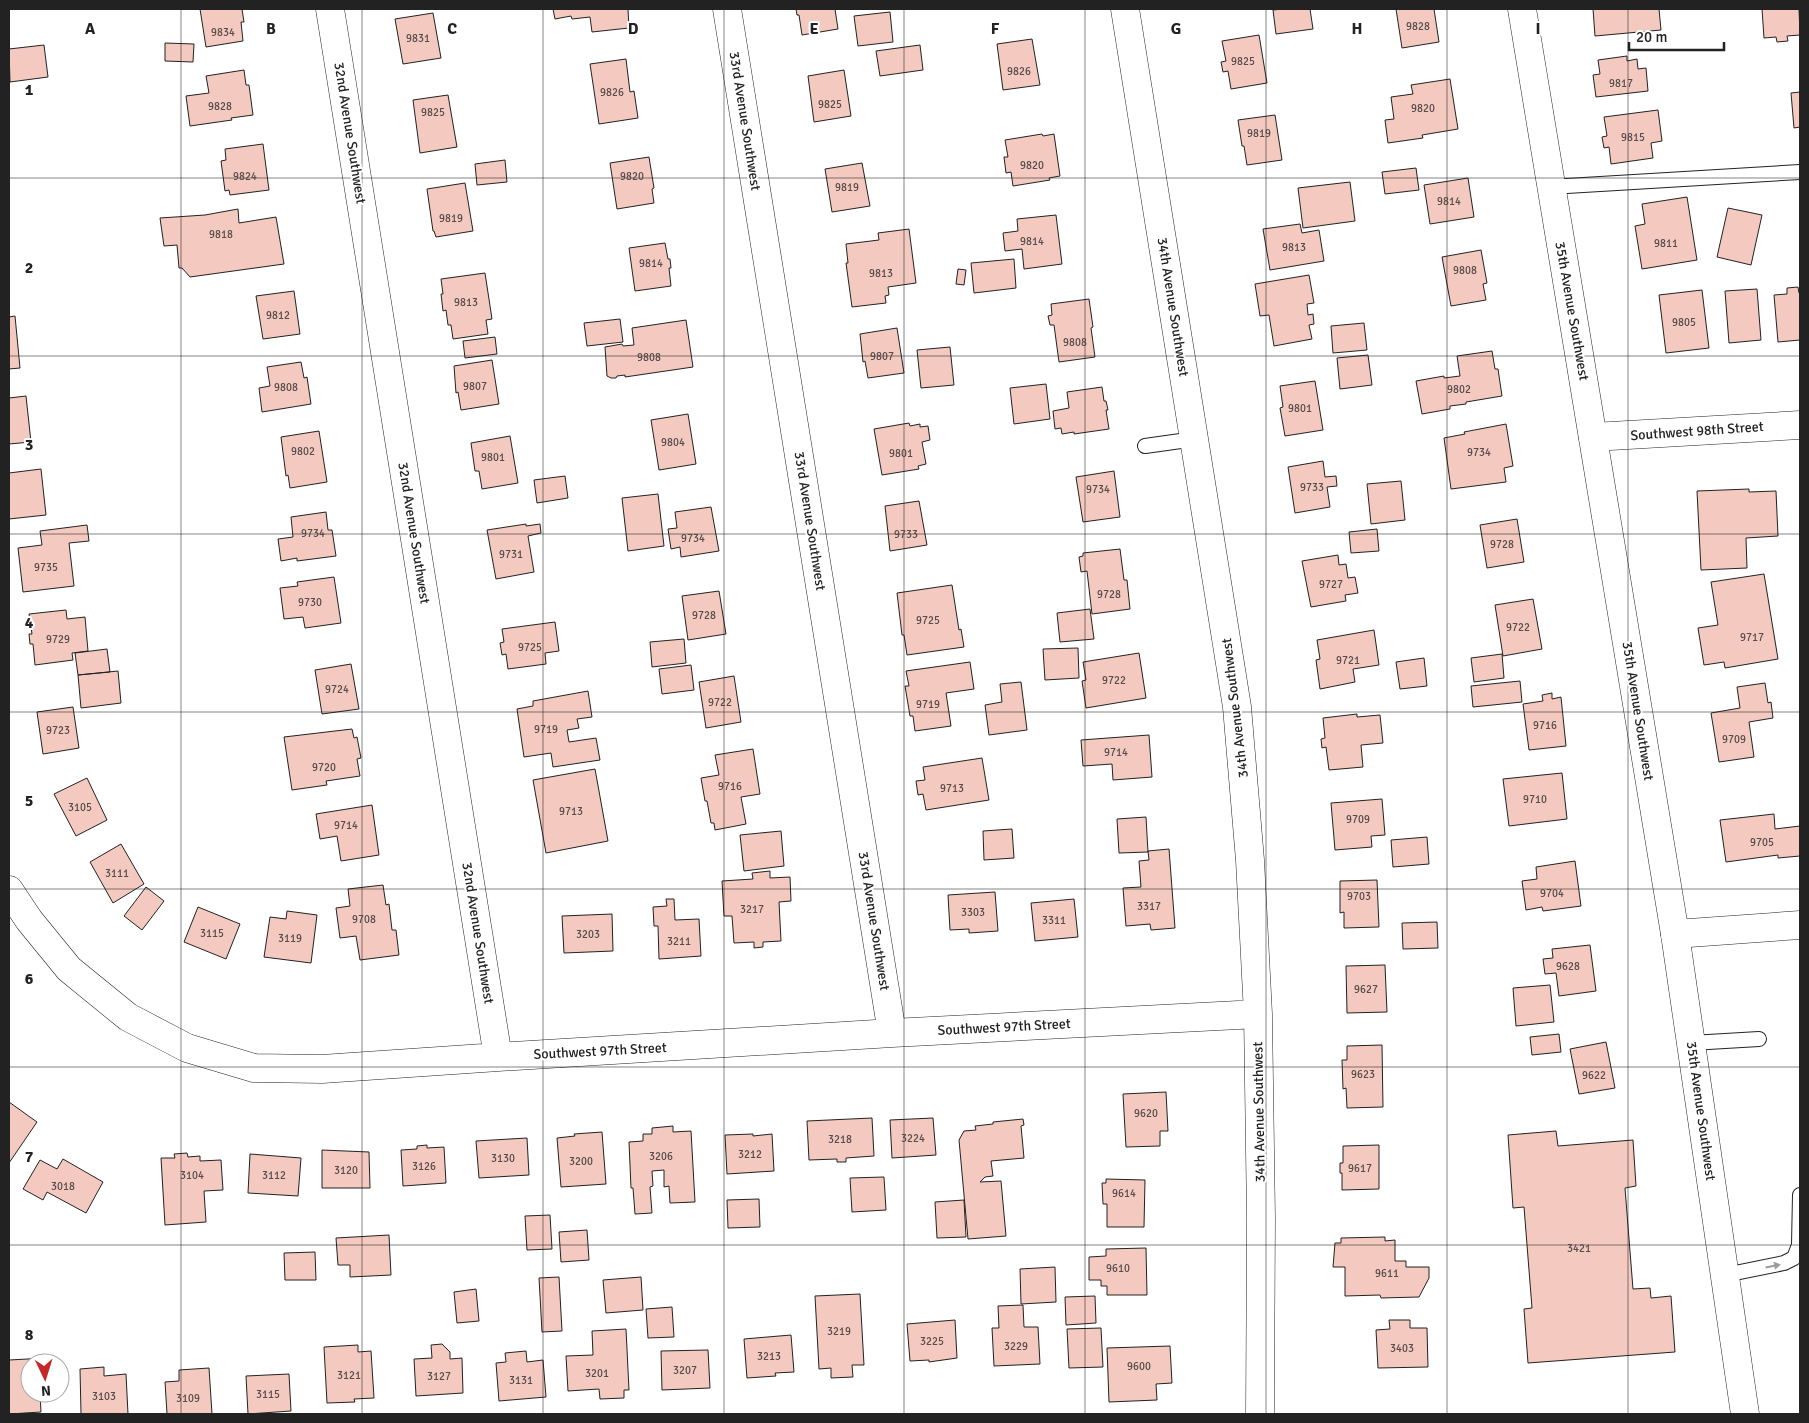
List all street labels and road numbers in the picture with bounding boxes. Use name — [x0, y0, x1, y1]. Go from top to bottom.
street label: 33rd Avenue Southwest — [726, 50, 764, 192]
street label: 32nd Avenue Southwest — [330, 61, 370, 205]
street label: 34th Avenue Southwest — [1154, 236, 1192, 378]
street label: 35th Avenue Southwest — [1551, 240, 1593, 382]
street label: Southwest 98th Street — [1630, 418, 1764, 444]
street label: 33rd Avenue Southwest — [791, 450, 829, 592]
street label: 32nd Avenue Southwest — [394, 461, 434, 605]
street label: 34th Avenue Southwest — [1218, 637, 1252, 779]
street label: 35th Avenue Southwest — [1619, 640, 1657, 782]
street label: 33rd Avenue Southwest — [855, 850, 893, 992]
street label: 32nd Avenue Southwest — [458, 861, 498, 1005]
street label: Southwest 97th Street — [937, 1015, 1071, 1039]
street label: Southwest 97th Street — [533, 1039, 667, 1063]
street label: 35th Avenue Southwest — [1683, 1040, 1719, 1182]
street label: 34th Avenue Southwest — [1249, 1041, 1269, 1182]

